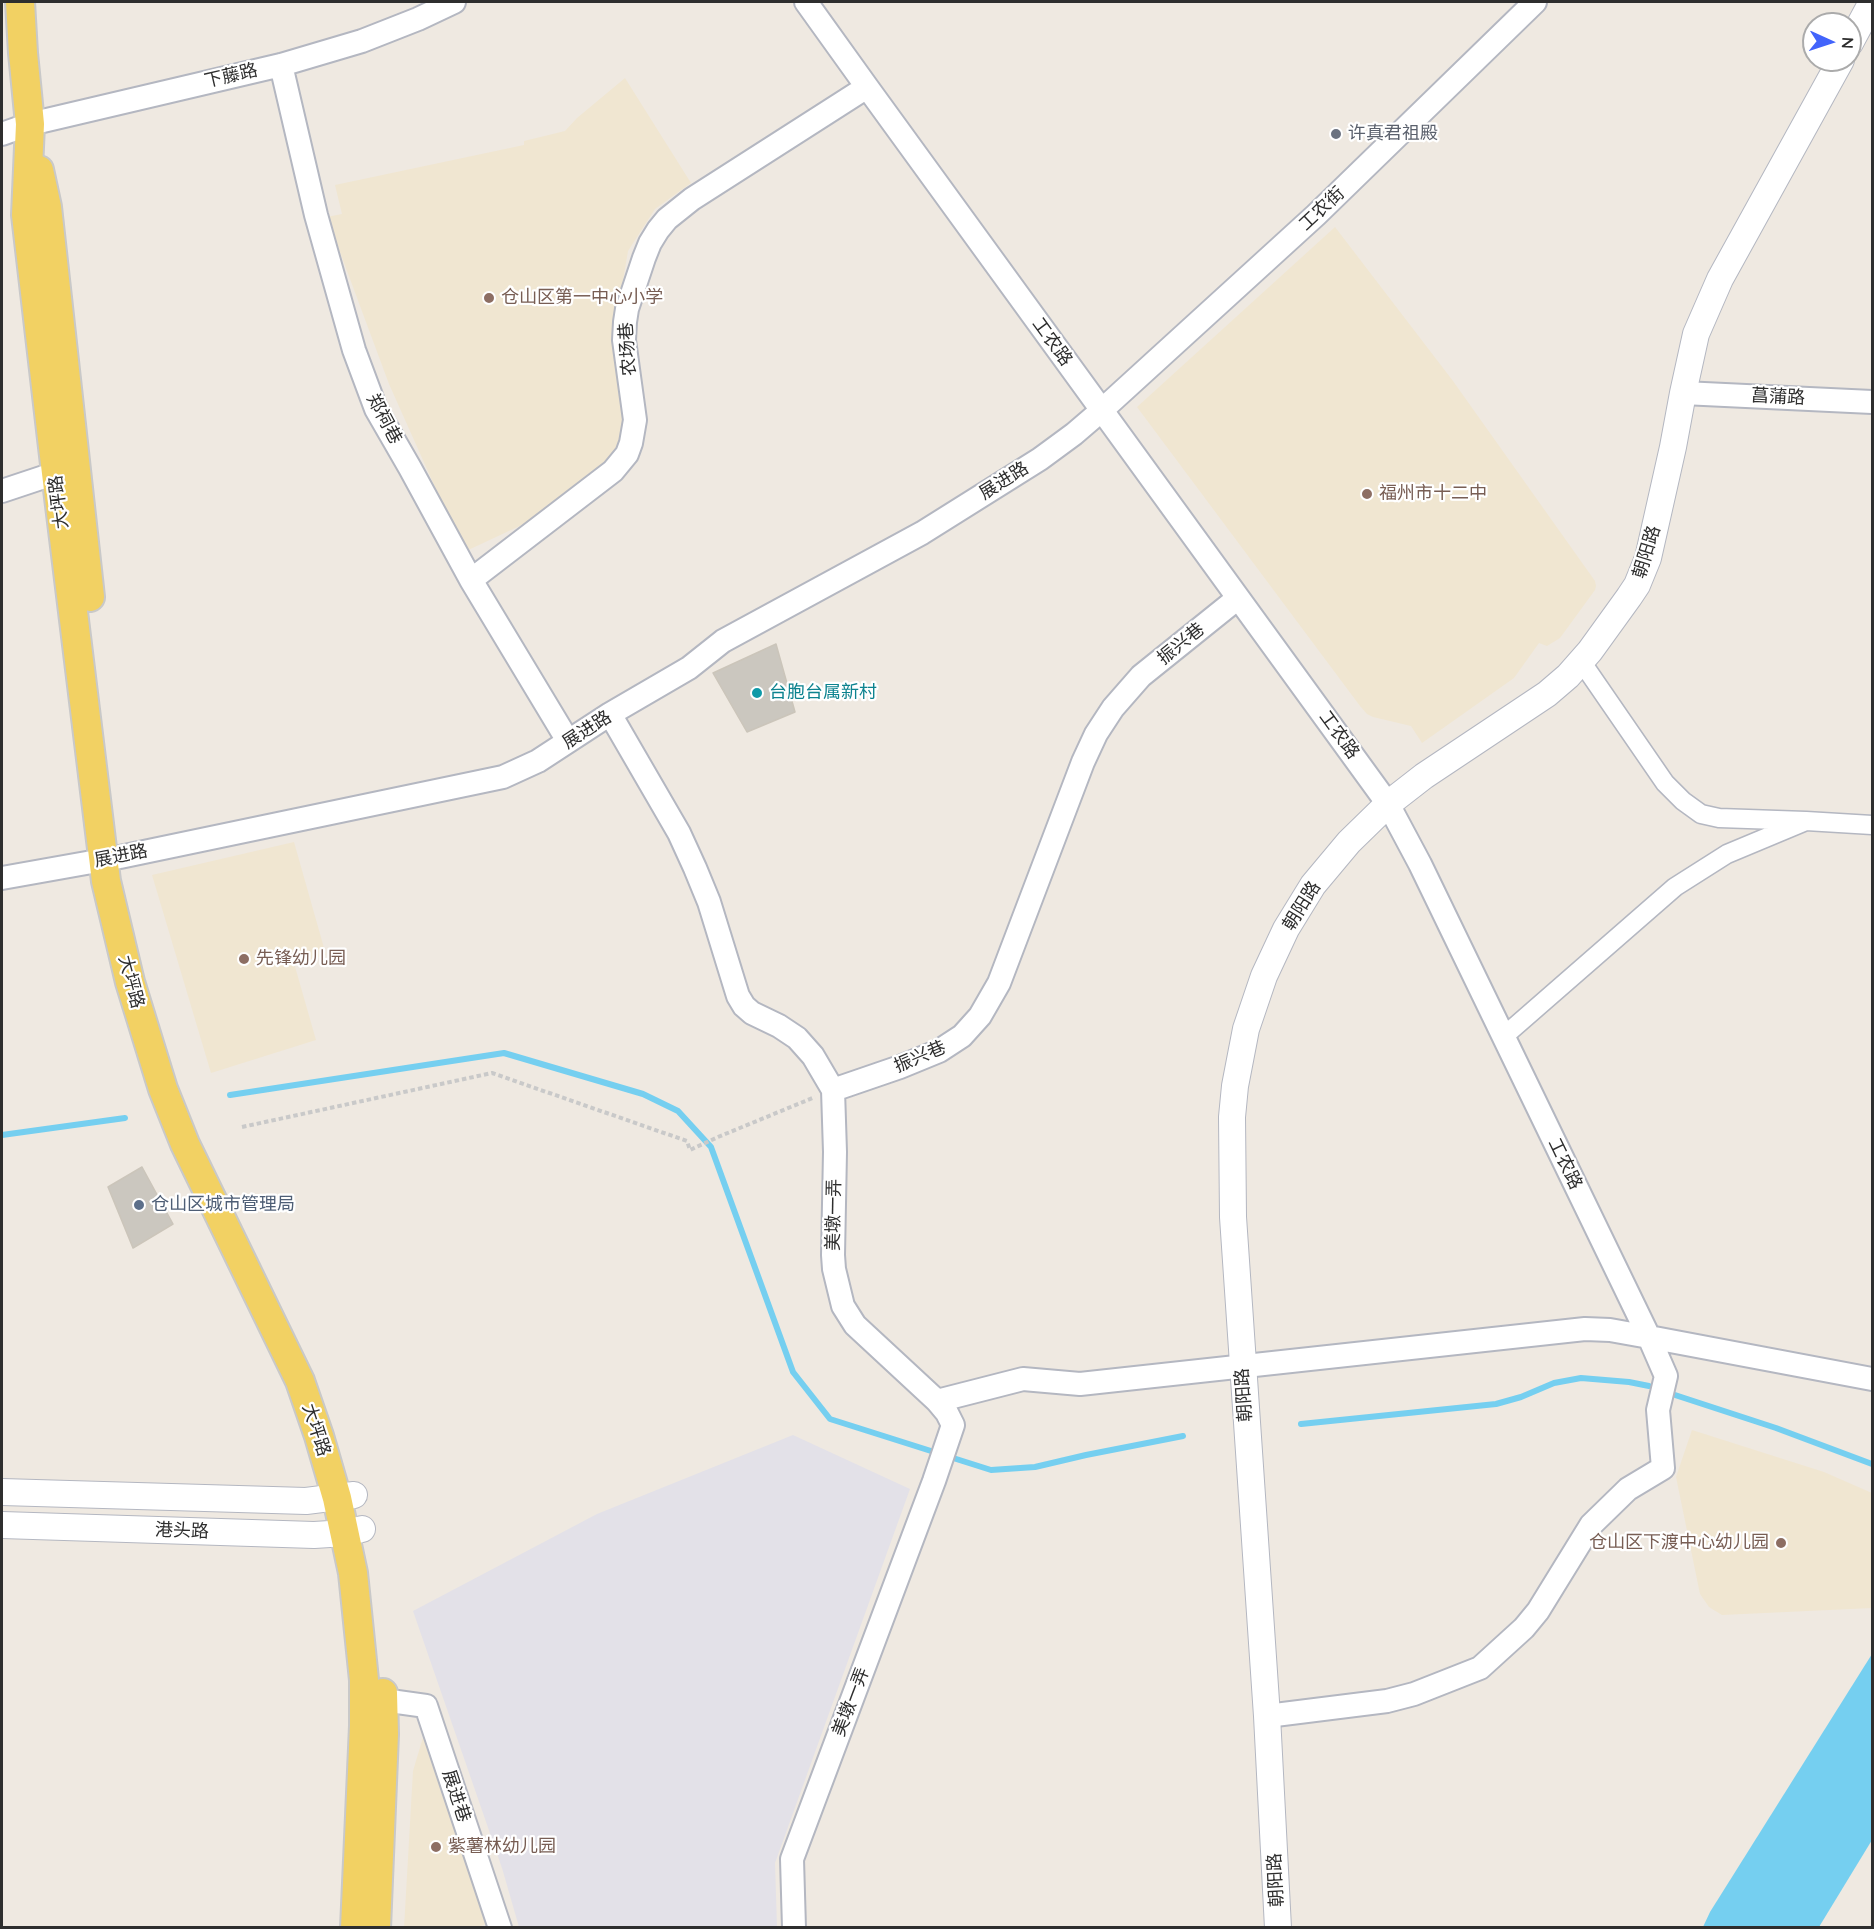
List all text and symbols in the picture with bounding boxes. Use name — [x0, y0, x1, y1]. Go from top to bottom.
north arrow — [1802, 12, 1862, 72]
text: N — [1838, 36, 1858, 49]
street label: 下藤路 — [202, 59, 260, 93]
place label: 许真君祖殿 — [1348, 123, 1438, 145]
marker: 许真君祖殿 — [1329, 127, 1343, 141]
street label: 工农街 — [1295, 183, 1349, 235]
place label: 仓山区第一中心小学 — [501, 287, 663, 309]
marker: 仓山区第一中心小学 — [482, 291, 496, 305]
street label: 工农路 — [1027, 314, 1077, 370]
street label: 农场巷 — [615, 321, 641, 377]
street label: 菖蒲路 — [1750, 385, 1806, 409]
street label: 郑祠巷 — [362, 390, 406, 448]
street label: 展进路 — [975, 458, 1033, 504]
street label: 大坪路 — [45, 474, 73, 530]
place label: 福州市十二中 — [1379, 483, 1487, 505]
marker: 福州市十二中 — [1360, 487, 1374, 501]
street label: 朝阳路 — [1629, 523, 1665, 581]
street label: 振兴巷 — [1153, 619, 1209, 669]
place label: 台胞台属新村 — [769, 682, 877, 704]
marker: 台胞台属新村 — [750, 686, 764, 700]
street label: 展进路 — [558, 706, 616, 754]
street label: 工农路 — [1314, 707, 1364, 763]
street label: 展进路 — [92, 840, 150, 872]
street label: 朝阳路 — [1279, 877, 1325, 935]
place label: 先锋幼儿园 — [256, 948, 346, 970]
marker: 先锋幼儿园 — [237, 952, 251, 966]
street label: 大坪路 — [114, 953, 148, 1011]
street label: 振兴巷 — [891, 1037, 949, 1077]
street label: 工农路 — [1543, 1135, 1587, 1193]
street label: 美墩一弄 — [823, 1179, 845, 1251]
place label: 仓山区城市管理局 — [151, 1194, 295, 1216]
marker: 仓山区城市管理局 — [132, 1198, 146, 1212]
street label: 朝阳路 — [1231, 1367, 1257, 1423]
street label: 大坪路 — [297, 1401, 335, 1459]
street label: 港头路 — [155, 1519, 209, 1543]
place label: 仓山区下渡中心幼儿园 — [1589, 1532, 1769, 1554]
marker: 仓山区下渡中心幼儿园 — [1774, 1536, 1788, 1550]
street label: 美墩一弄 — [828, 1665, 874, 1739]
street label: 展进巷 — [437, 1767, 475, 1825]
place label: 紫薯林幼儿园 — [448, 1836, 556, 1858]
marker: 紫薯林幼儿园 — [429, 1840, 443, 1854]
street label: 朝阳路 — [1264, 1852, 1288, 1908]

